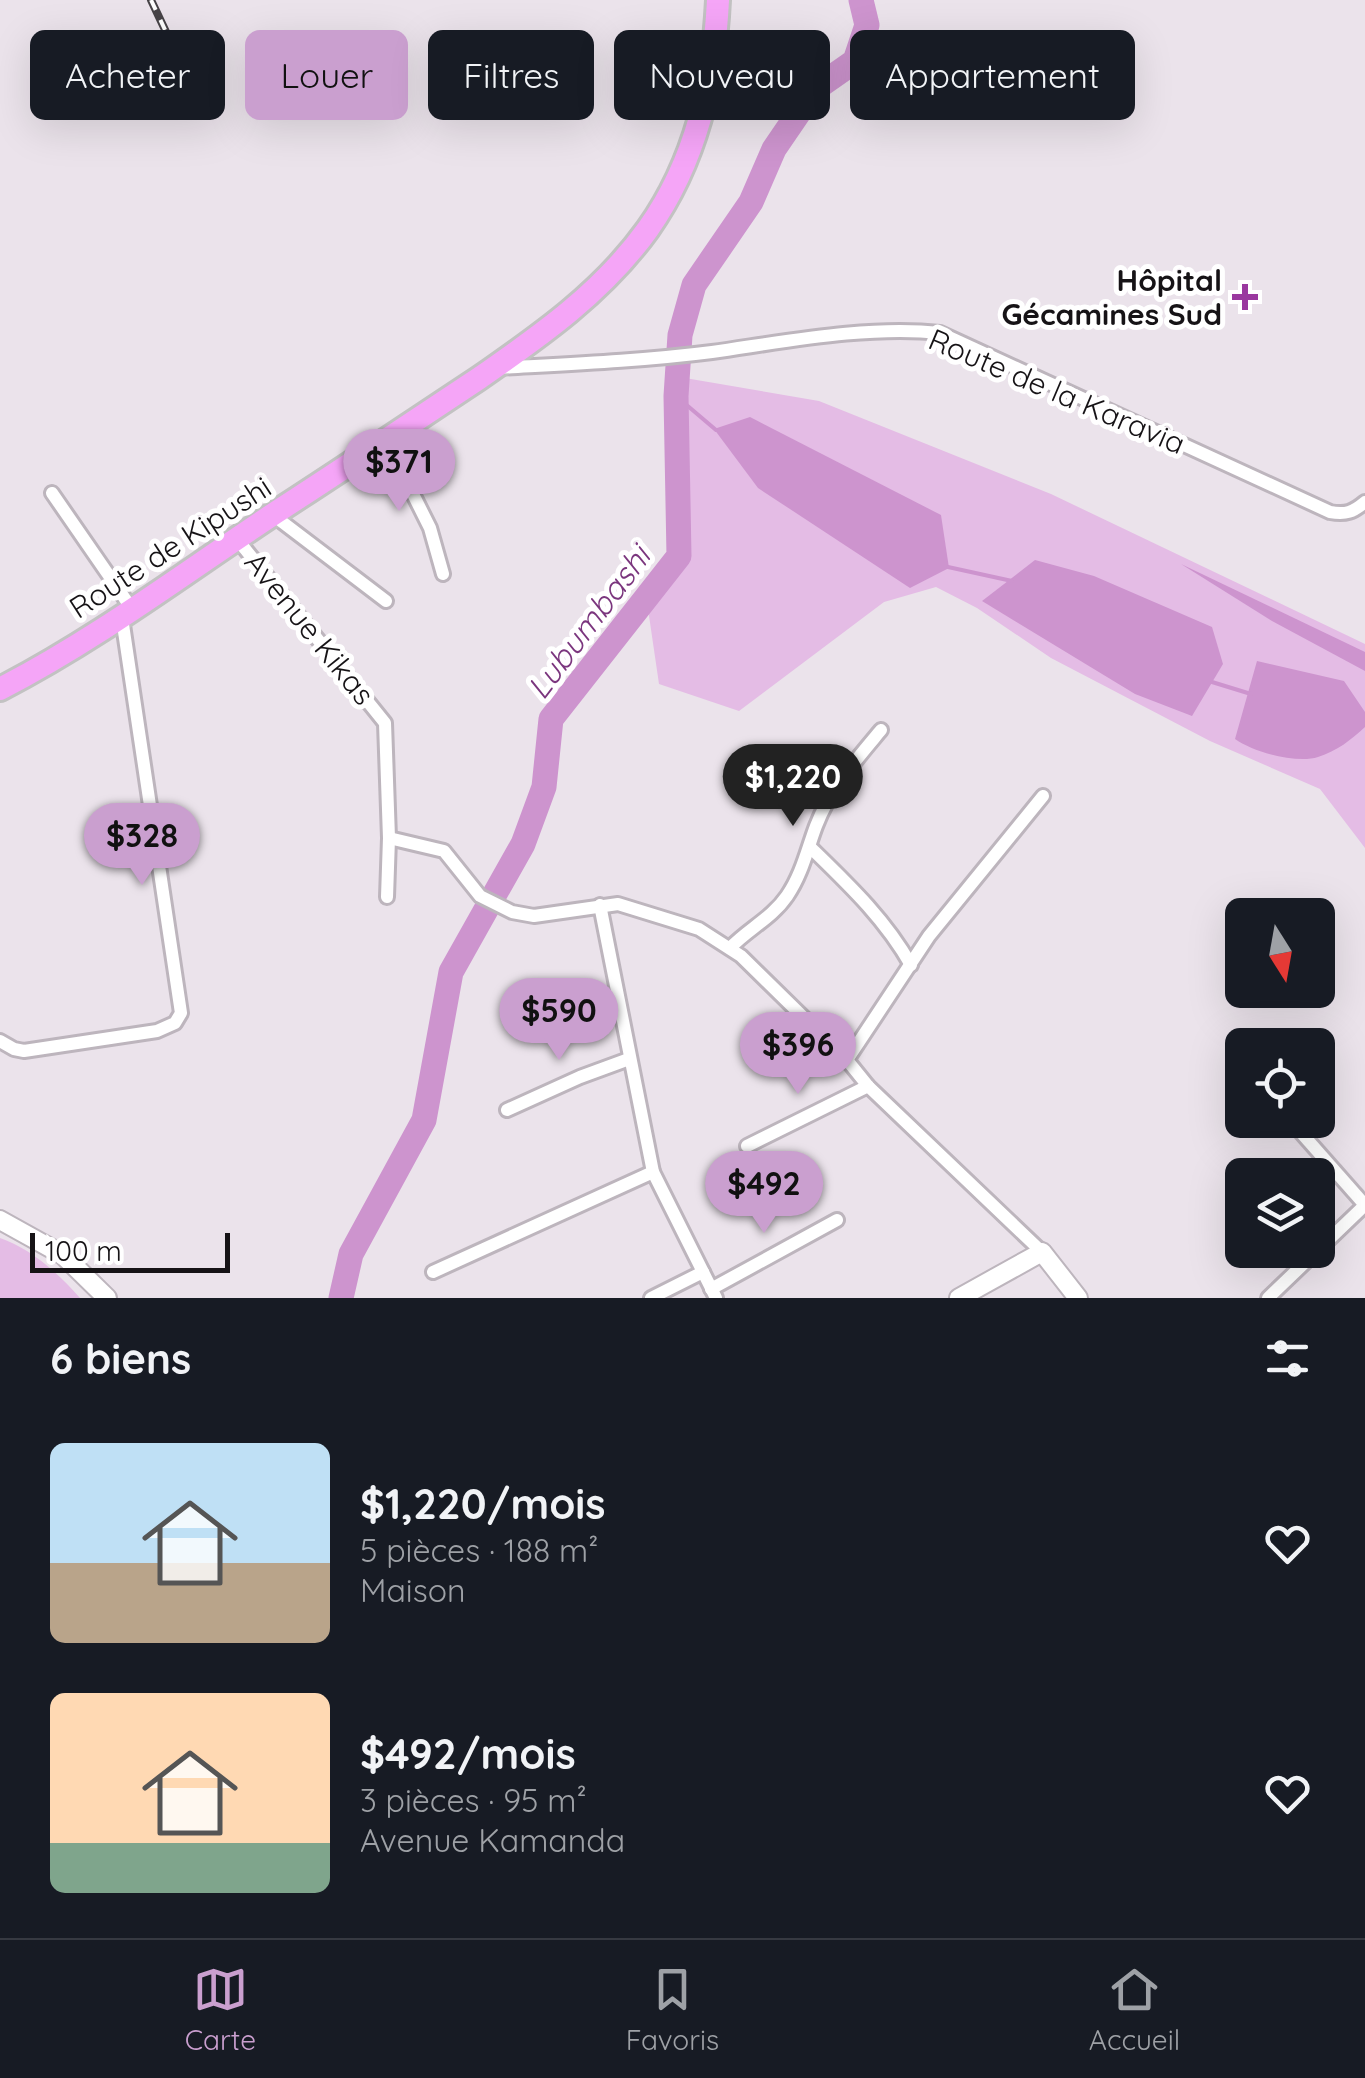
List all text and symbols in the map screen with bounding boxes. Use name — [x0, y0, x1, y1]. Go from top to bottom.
chip: Acheter — [30, 30, 225, 120]
chip: Louer — [245, 30, 408, 120]
chip: Filtres — [428, 30, 594, 120]
chip: Nouveau — [614, 30, 830, 120]
chip: Appartement — [850, 30, 1135, 120]
place label: Hôpital Gécamines Sud — [1001, 261, 1222, 333]
marker: Hôpital Gécamines Sud — [1232, 284, 1258, 310]
street label: Route de la Karavia — [923, 320, 1191, 462]
pin: $371 — [340, 429, 458, 514]
text: $371 — [365, 441, 433, 481]
street label: Route de Kipushi — [62, 468, 278, 626]
water label: Lubumbashi — [518, 535, 660, 706]
street label: Avenue Kikas — [237, 544, 383, 712]
pin: $1,220 — [712, 744, 874, 829]
text: $1,220 — [745, 756, 841, 796]
pin: $328 — [83, 803, 201, 888]
text: $328 — [106, 815, 178, 855]
north arrow — [1225, 898, 1335, 1008]
map controls — [1225, 898, 1335, 1268]
pin: $590 — [500, 978, 618, 1063]
text: $590 — [521, 990, 597, 1030]
pin: $396 — [739, 1012, 857, 1097]
text: $396 — [762, 1024, 834, 1064]
button: locate — [1225, 1028, 1335, 1138]
pin: $492 — [705, 1151, 823, 1236]
button: layers — [1225, 1158, 1335, 1268]
text: $492 — [727, 1163, 801, 1203]
scale bar — [30, 1228, 230, 1272]
text: 100 m — [45, 1233, 122, 1268]
icon: filters — [1260, 1331, 1315, 1386]
text: 6 biens — [50, 1332, 191, 1385]
text: $1,220/mois — [360, 1477, 606, 1530]
icon: home — [130, 1483, 250, 1603]
icon: heart — [1260, 1516, 1315, 1571]
text: 5 pièces · 188 m² — [360, 1530, 598, 1570]
text: Maison — [360, 1570, 466, 1610]
text: $492/mois — [360, 1727, 576, 1780]
icon: home — [130, 1733, 250, 1853]
icon: heart — [1260, 1766, 1315, 1821]
text: 3 pièces · 95 m² — [360, 1780, 587, 1820]
text: Avenue Kamanda — [360, 1820, 625, 1860]
tab: Carte — [185, 1962, 256, 2057]
tab: Favoris — [626, 1962, 719, 2057]
tab: Accueil — [1089, 1962, 1180, 2057]

